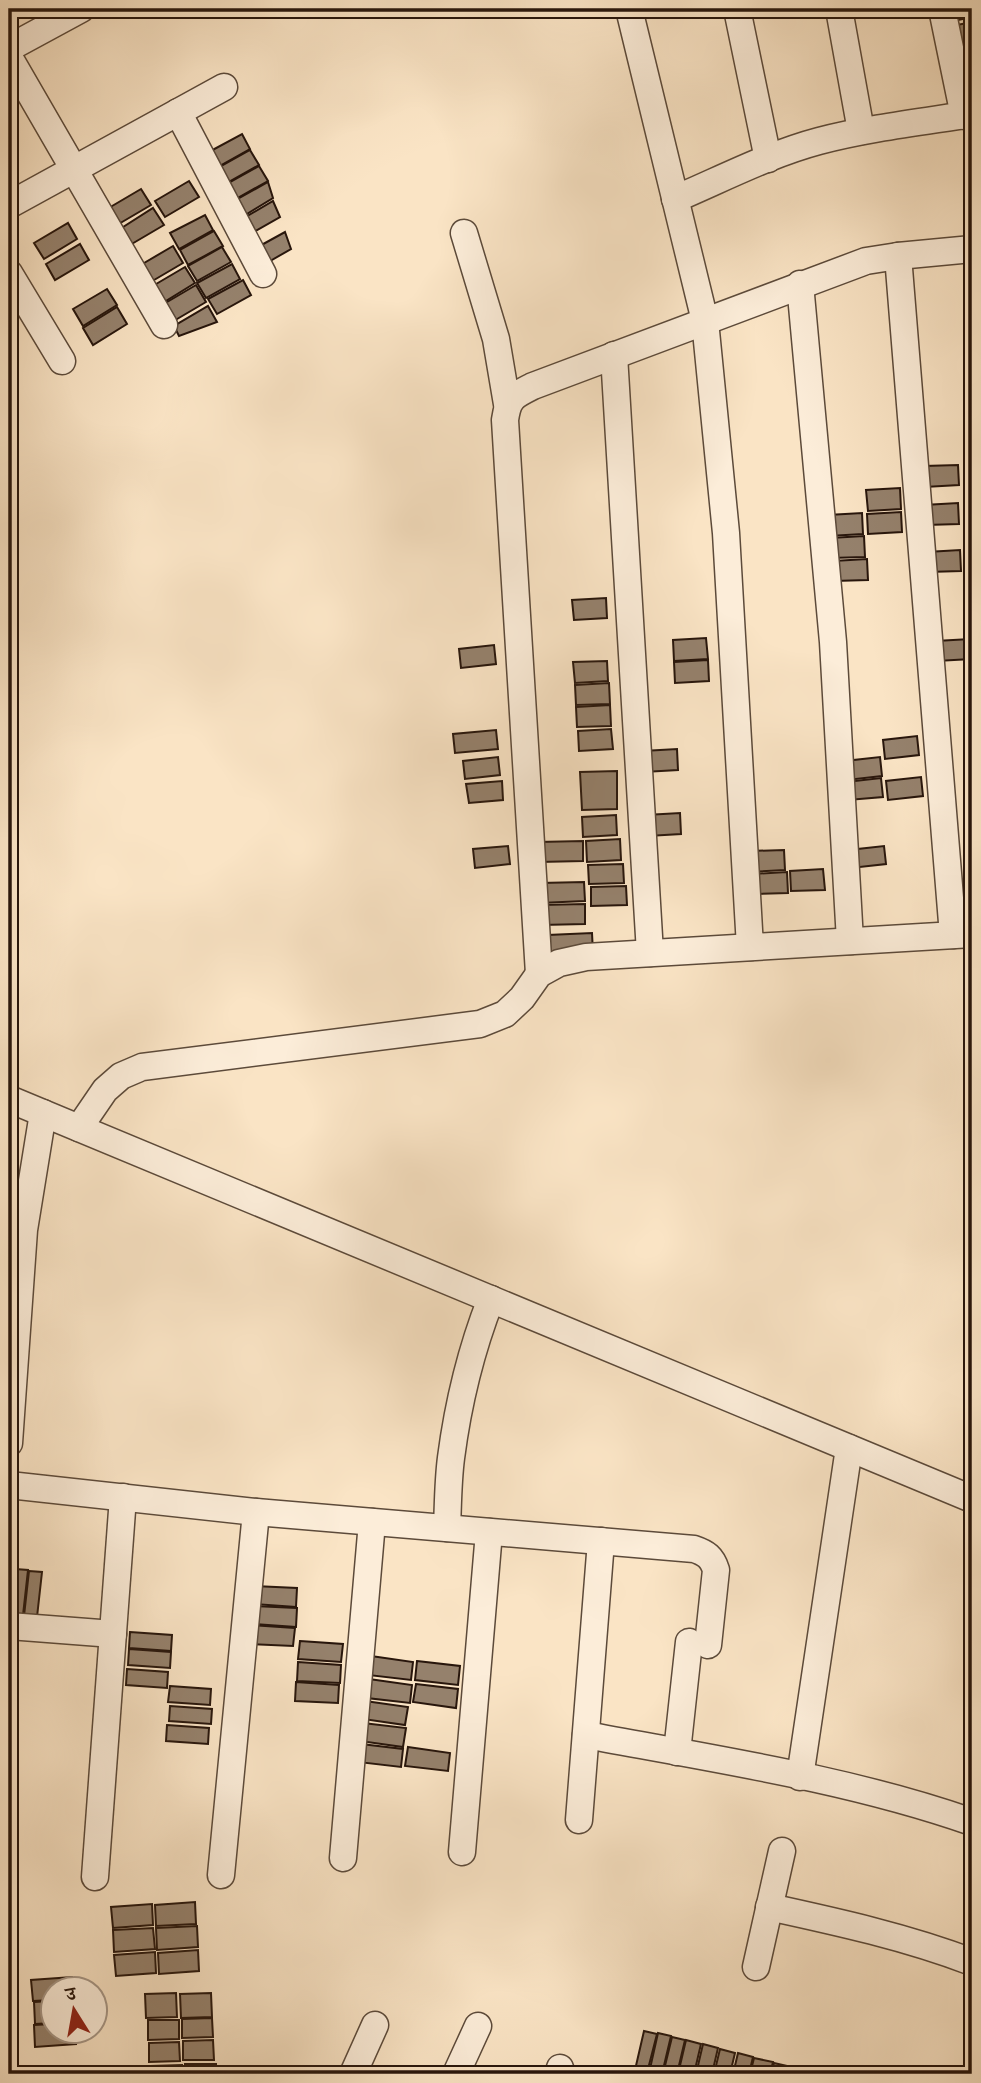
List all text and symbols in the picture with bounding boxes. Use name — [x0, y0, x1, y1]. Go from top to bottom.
north arrow — [38, 1974, 108, 2044]
text: उ — [61, 1978, 79, 2008]

